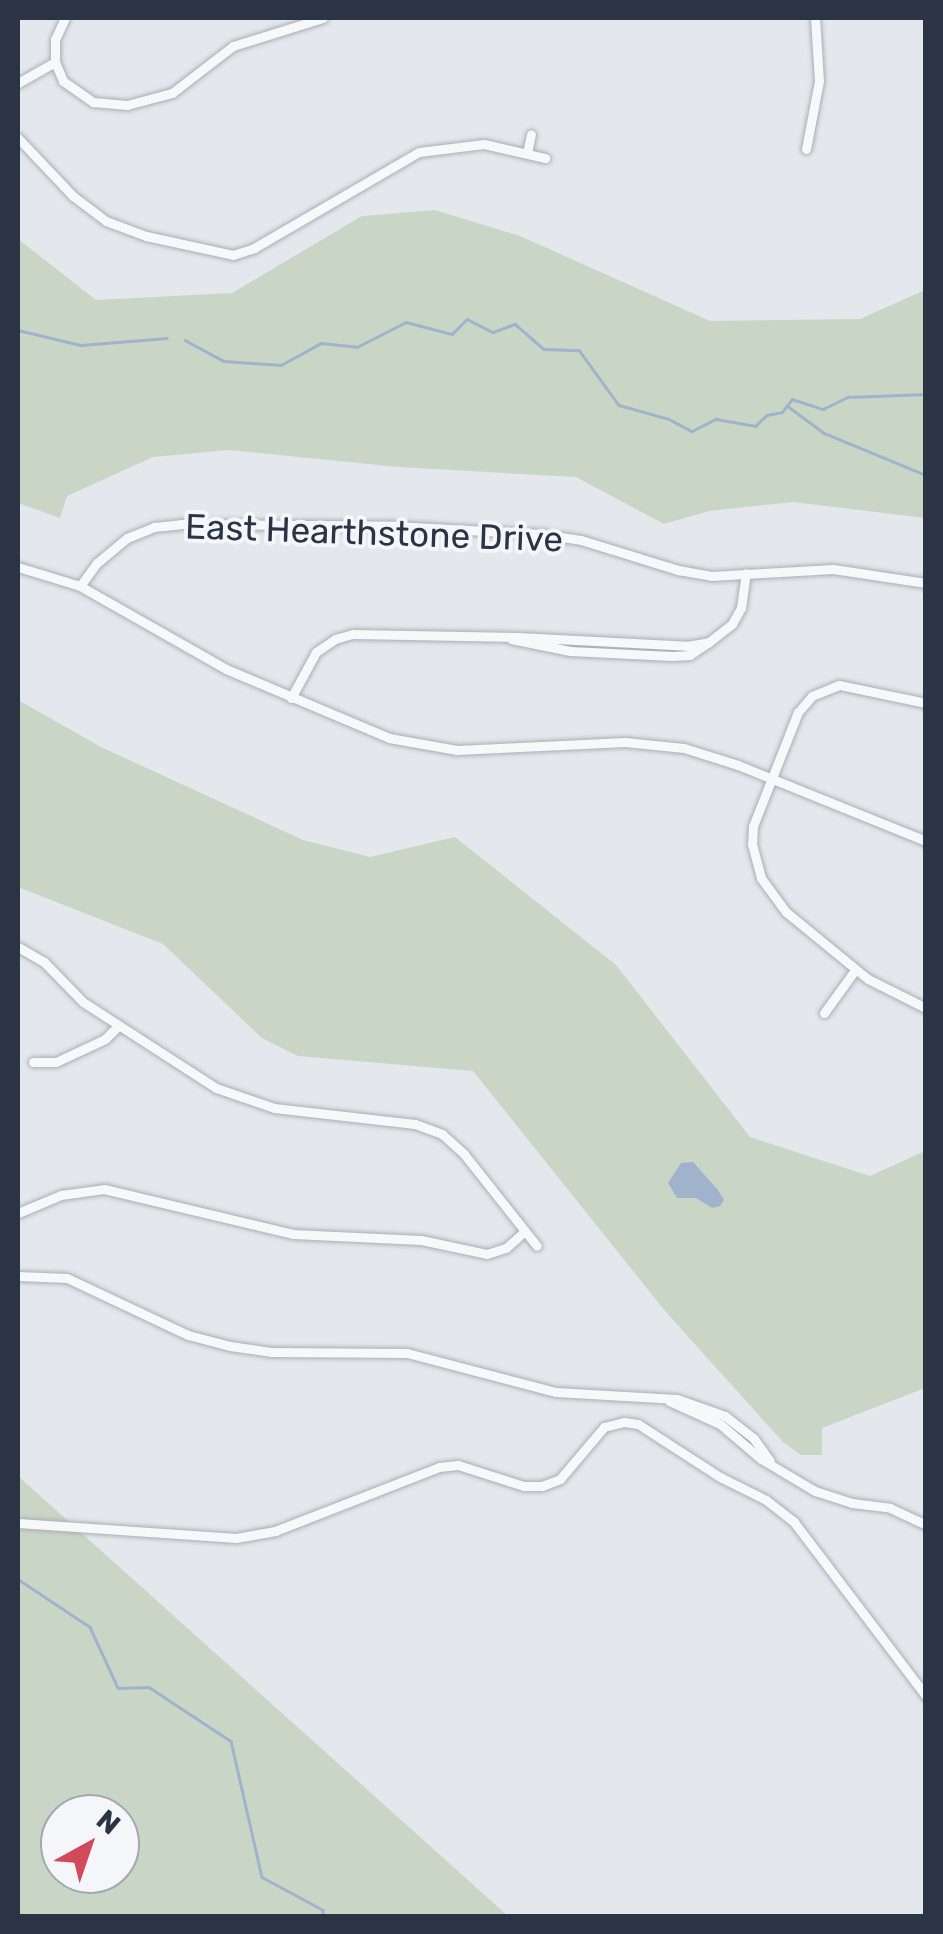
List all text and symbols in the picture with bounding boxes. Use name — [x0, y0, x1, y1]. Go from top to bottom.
street label: East Hearthstone Drive — [184, 505, 564, 561]
north arrow — [40, 1794, 140, 1894]
text: N — [90, 1803, 127, 1841]

